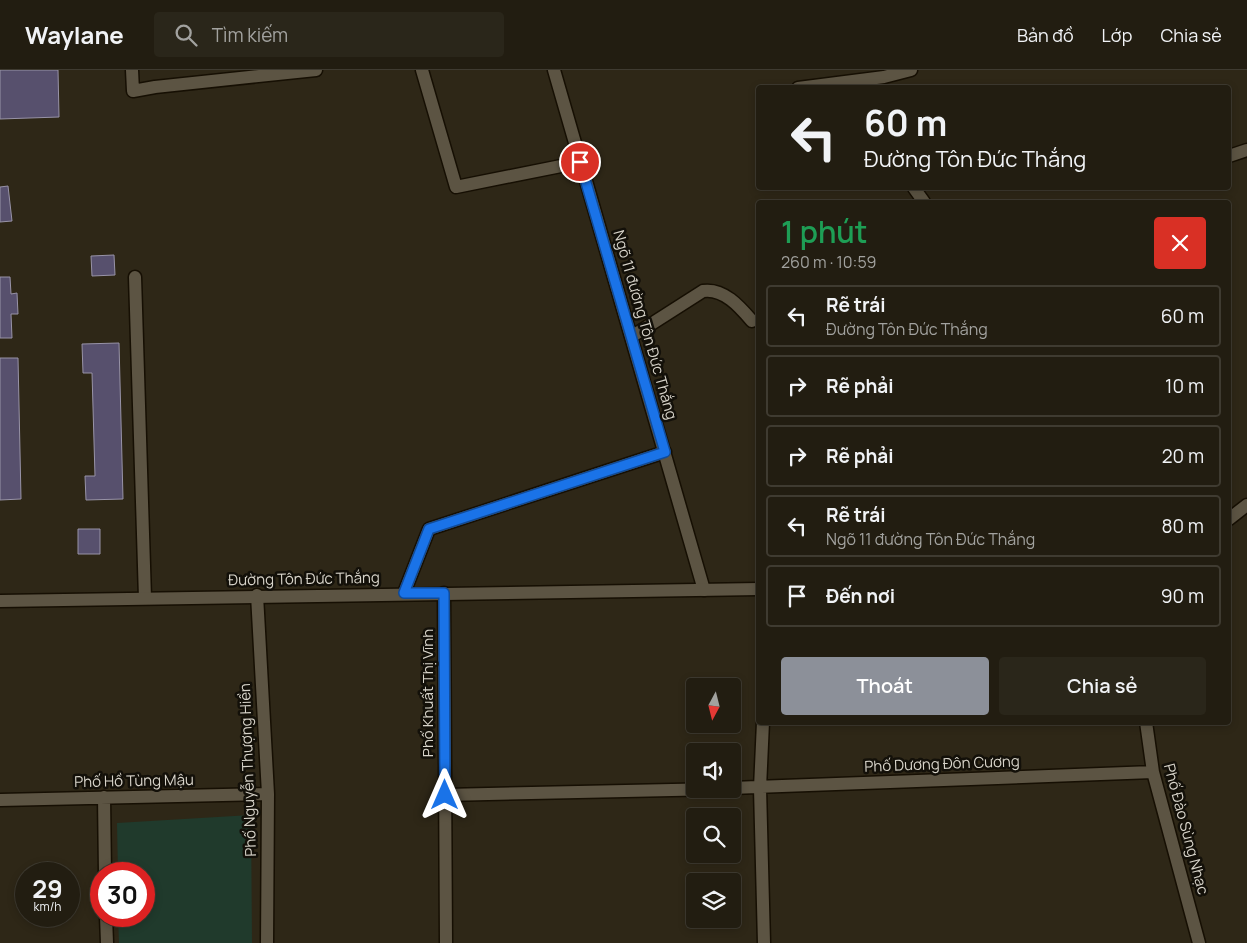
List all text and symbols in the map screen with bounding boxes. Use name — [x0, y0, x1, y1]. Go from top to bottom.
search box — [154, 12, 504, 57]
text: Waylane — [25, 18, 124, 51]
icon: search — [172, 21, 200, 49]
text: Tìm kiếm — [212, 22, 288, 48]
text: Bản đồ — [1017, 23, 1074, 47]
text: Lớp — [1102, 23, 1132, 47]
text: Chia sẻ — [1160, 23, 1222, 47]
text: 60 m — [864, 99, 947, 147]
icon: left — [781, 105, 846, 170]
pin — [559, 141, 601, 183]
text: Đường Tôn Đức Thắng — [864, 144, 1086, 174]
icon: arrive — [566, 148, 594, 176]
text: 1 phút — [781, 211, 867, 252]
button: close — [1154, 217, 1206, 269]
street label: Ngõ 11 đường Tôn Đức Thắng — [608, 228, 683, 422]
text: 260 m · 10:59 — [781, 251, 877, 273]
text: Rẽ trái — [826, 292, 886, 318]
icon: left — [783, 302, 811, 330]
text: 60 m — [1161, 303, 1204, 329]
text: Đường Tôn Đức Thắng — [826, 318, 988, 340]
icon: right — [783, 372, 811, 400]
text: Rẽ phải — [826, 373, 894, 399]
text: 10 m — [1165, 373, 1204, 399]
icon: right — [783, 442, 811, 470]
text: Rẽ phải — [826, 443, 894, 469]
text: 20 m — [1162, 443, 1204, 469]
text: Rẽ trái — [826, 502, 886, 528]
icon: left — [783, 512, 811, 540]
text: 80 m — [1161, 513, 1204, 539]
text: Ngõ 11 đường Tôn Đức Thắng — [826, 528, 1035, 550]
street label: Đường Tôn Đức Thắng — [228, 567, 380, 590]
icon: arrive — [783, 582, 811, 610]
text: Đến nơi — [826, 583, 895, 609]
text: 90 m — [1161, 583, 1204, 609]
street label: Phố Khuất Thị Vĩnh — [417, 629, 438, 757]
button: Thoát — [781, 657, 989, 715]
button: Chia sẻ — [999, 657, 1206, 715]
north arrow — [686, 678, 741, 732]
map controls — [686, 678, 741, 928]
street label: Phố Nguyễn Thượng Hiền — [234, 683, 261, 857]
button: sound — [686, 743, 741, 798]
street label: Phố Dương Đôn Cương — [864, 750, 1020, 777]
street label: Phố Đào Sùng Nhạc — [1159, 761, 1214, 897]
position arrow — [418, 768, 470, 820]
street label: Phố Hồ Tùng Mậu — [74, 769, 194, 792]
button: search — [686, 808, 741, 863]
speed limit sign: 30 — [90, 862, 155, 927]
text: 29 — [32, 871, 63, 906]
button: layers — [686, 873, 741, 928]
text: km/h — [34, 898, 61, 915]

